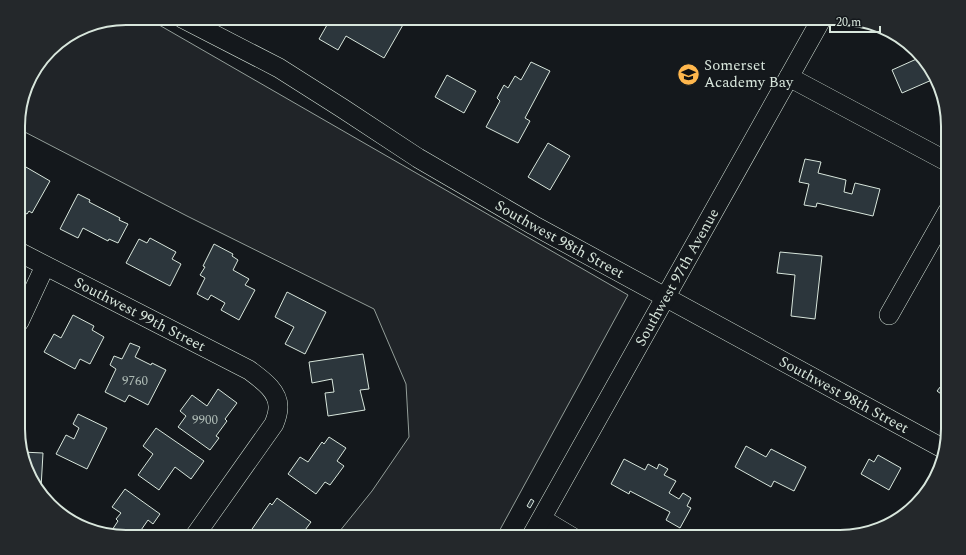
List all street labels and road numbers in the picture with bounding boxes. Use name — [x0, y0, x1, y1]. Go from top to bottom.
street label: Southwest 98th Street — [491, 194, 629, 284]
street label: Southwest 97th Avenue — [629, 204, 725, 350]
street label: Southwest 99th Street — [70, 271, 210, 357]
street label: Southwest 98th Street — [775, 350, 913, 439]

